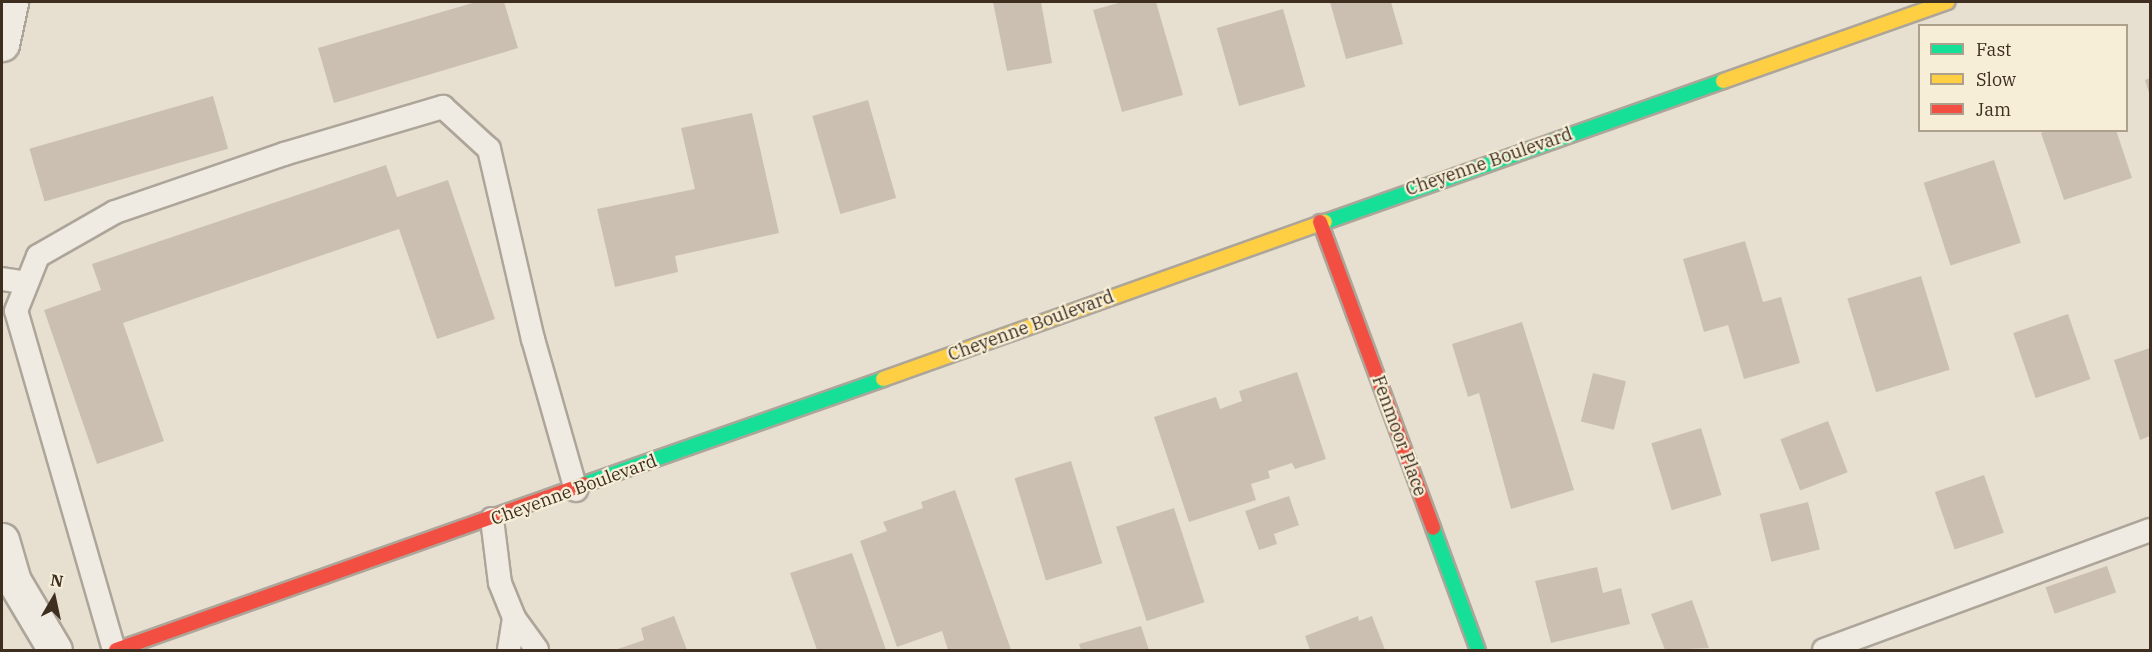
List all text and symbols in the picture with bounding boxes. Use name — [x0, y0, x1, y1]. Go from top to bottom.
legend — [1918, 24, 2128, 132]
text: Fast — [1976, 38, 2011, 61]
text: Slow — [1976, 68, 2016, 91]
text: Jam — [1976, 98, 2011, 121]
street label: Cheyenne Boulevard — [1403, 123, 1575, 201]
street label: Cheyenne Boulevard — [945, 286, 1117, 366]
street label: Fenmoor Place — [1367, 373, 1431, 499]
street label: Cheyenne Boulevard — [488, 450, 660, 530]
north arrow — [24, 568, 84, 628]
text: N — [49, 569, 65, 591]

